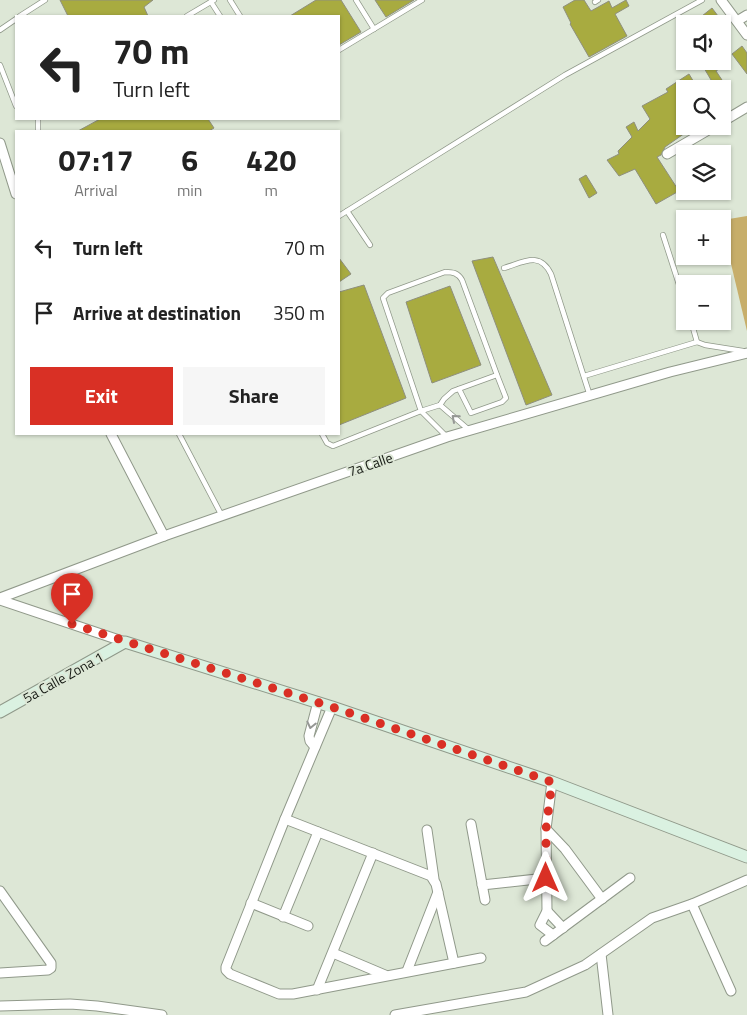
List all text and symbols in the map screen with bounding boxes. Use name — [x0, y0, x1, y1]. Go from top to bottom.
map controls — [676, 15, 731, 330]
button: sound — [676, 15, 731, 70]
text: 70 m — [113, 24, 189, 78]
icon: left — [30, 35, 95, 100]
text: Turn left — [113, 72, 190, 106]
button: search — [676, 80, 731, 135]
text: 07:17 — [59, 137, 133, 183]
text: 6 — [181, 137, 198, 183]
text: 420 — [246, 137, 296, 183]
button: layers — [676, 145, 731, 200]
text: Arrival — [74, 178, 118, 202]
text: min — [177, 178, 202, 202]
text: m — [265, 178, 278, 202]
button: + — [676, 210, 731, 265]
text: Turn left — [73, 233, 143, 262]
text: 70 m — [284, 233, 325, 262]
icon: left — [30, 234, 58, 262]
button: − — [676, 275, 731, 330]
text: Arrive at destination — [73, 298, 241, 327]
text: 350 m — [273, 298, 325, 327]
icon: arrive — [30, 299, 58, 327]
button: Exit — [30, 367, 173, 425]
button: Share — [183, 367, 325, 425]
one-way arrow — [451, 414, 460, 423]
street label: 7a Calle — [345, 447, 395, 481]
pin — [51, 573, 93, 624]
icon: arrive — [58, 580, 86, 608]
street label: 5a Calle Zona 1 — [19, 646, 107, 708]
one-way arrow — [306, 721, 317, 730]
position arrow — [519, 851, 571, 903]

